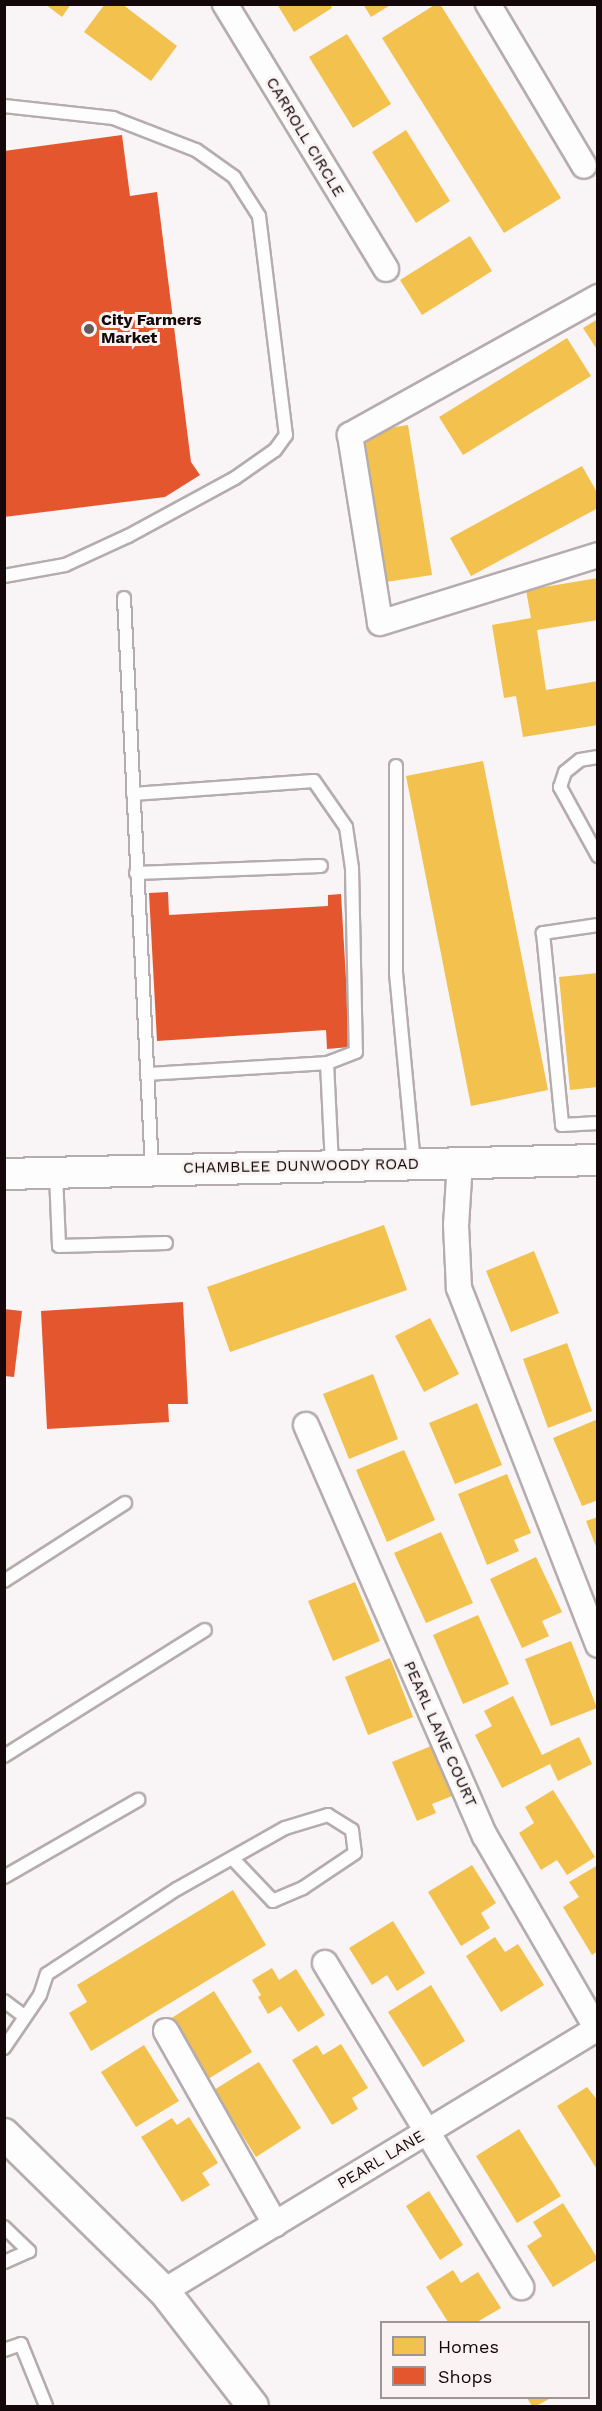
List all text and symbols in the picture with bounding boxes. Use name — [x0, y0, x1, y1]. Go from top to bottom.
street label: CARROLL CIRCLE — [262, 74, 348, 200]
place label: City Farmers Market — [101, 310, 202, 348]
marker: City Farmers Market — [82, 322, 96, 336]
street label: CHAMBLEE DUNWOODY ROAD — [182, 1154, 420, 1178]
street label: PEARL LANE COURT — [399, 1658, 481, 1810]
street label: PEARL LANE — [334, 2126, 428, 2194]
legend — [380, 2321, 590, 2399]
text: Homes — [438, 2336, 499, 2357]
text: Shops — [438, 2366, 492, 2387]

